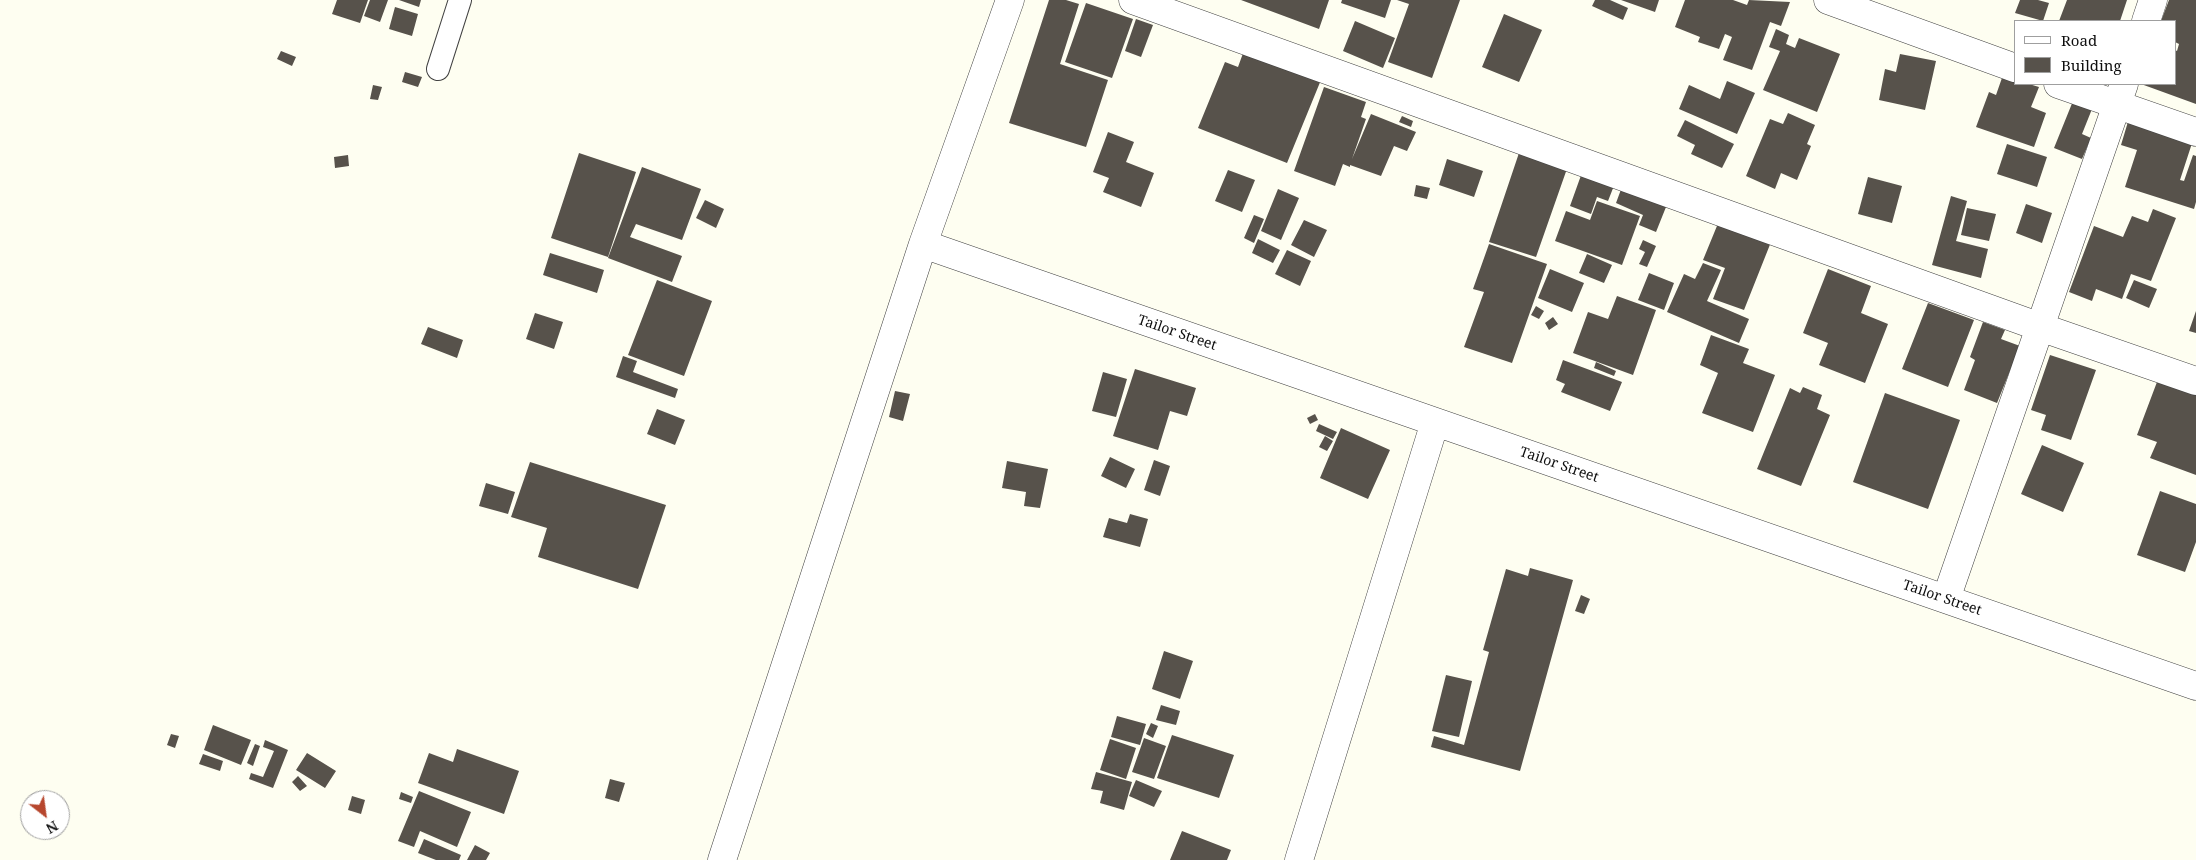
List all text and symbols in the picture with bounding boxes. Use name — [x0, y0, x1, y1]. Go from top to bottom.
legend — [2014, 20, 2176, 85]
text: Road — [2061, 30, 2097, 50]
text: Building — [2061, 55, 2122, 75]
street label: Tailor Street — [1135, 312, 1219, 354]
street label: Tailor Street — [1517, 444, 1601, 486]
street label: Tailor Street — [1900, 577, 1984, 619]
north arrow — [20, 790, 70, 840]
text: N — [43, 817, 62, 839]

